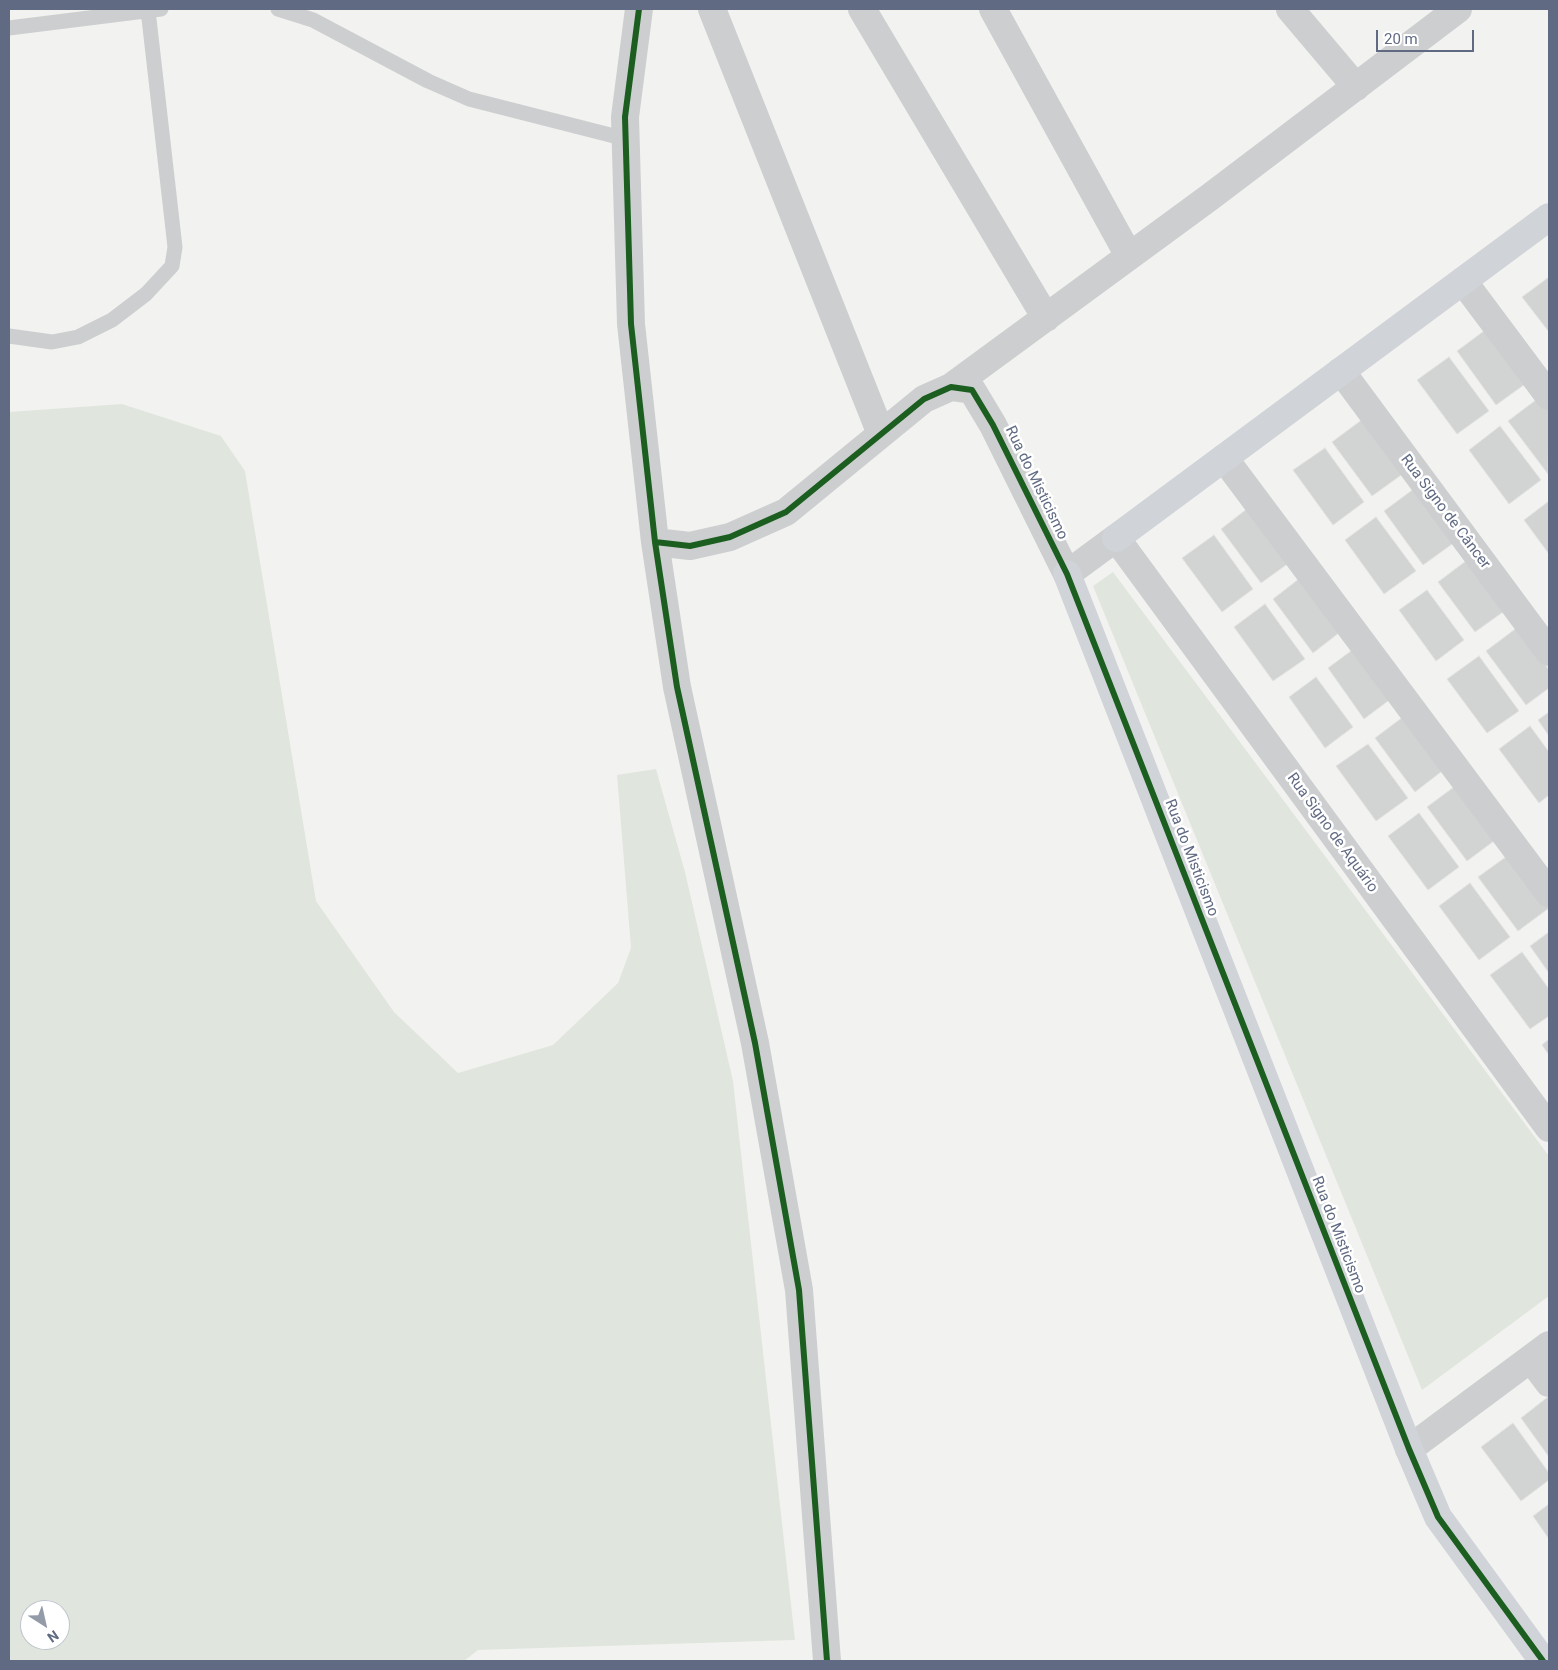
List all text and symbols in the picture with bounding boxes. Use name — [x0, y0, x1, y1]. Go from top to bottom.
scale bar — [1378, 20, 1476, 52]
text: 20 m — [1384, 30, 1418, 48]
street label: Rua do Misticismo — [1001, 423, 1071, 543]
street label: Rua Signo de Câncer — [1396, 451, 1494, 573]
street label: Rua Signo de Aquário — [1283, 770, 1381, 896]
street label: Rua do Misticismo — [1160, 797, 1222, 919]
street label: Rua do Misticismo — [1307, 1174, 1369, 1296]
north arrow — [20, 1600, 70, 1650]
text: N — [44, 1627, 62, 1646]

